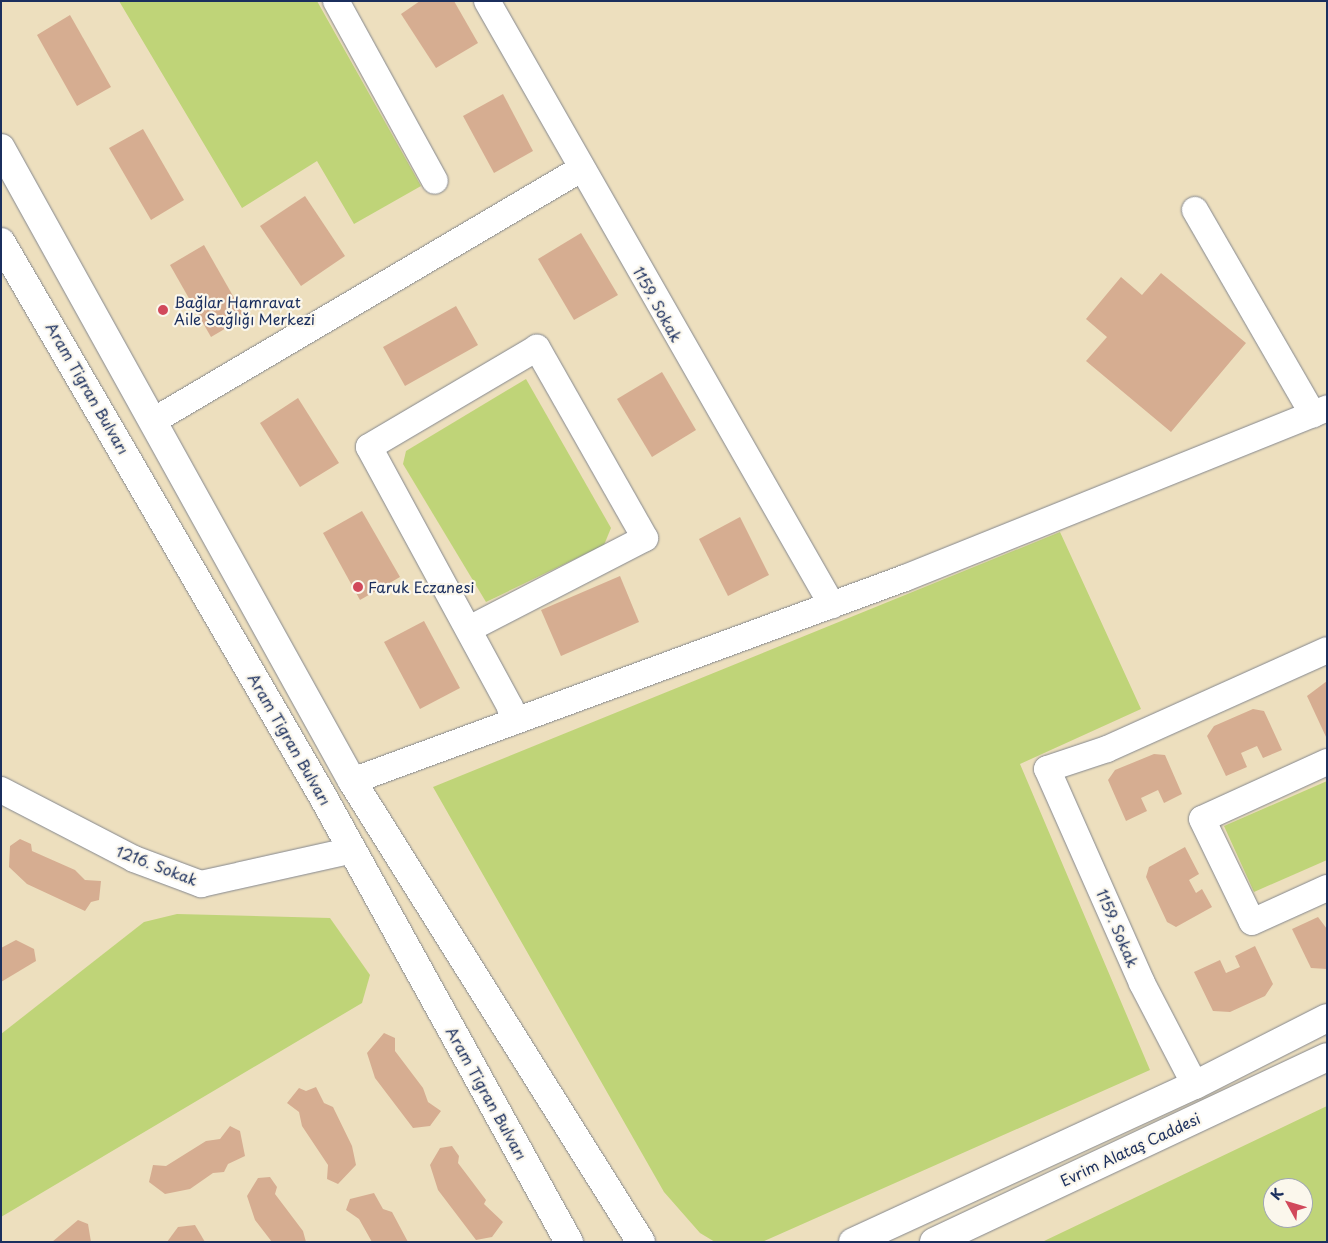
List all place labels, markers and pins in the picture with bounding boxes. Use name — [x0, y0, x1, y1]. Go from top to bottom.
place label: Bağlar Hamravat Aile Sağlığı Merkezi — [174, 292, 316, 327]
marker: Bağlar Hamravat Aile Sağlığı Merkezi — [156, 303, 170, 317]
place label: Faruk Eczanesi — [368, 578, 476, 596]
marker: Faruk Eczanesi — [352, 581, 364, 593]

